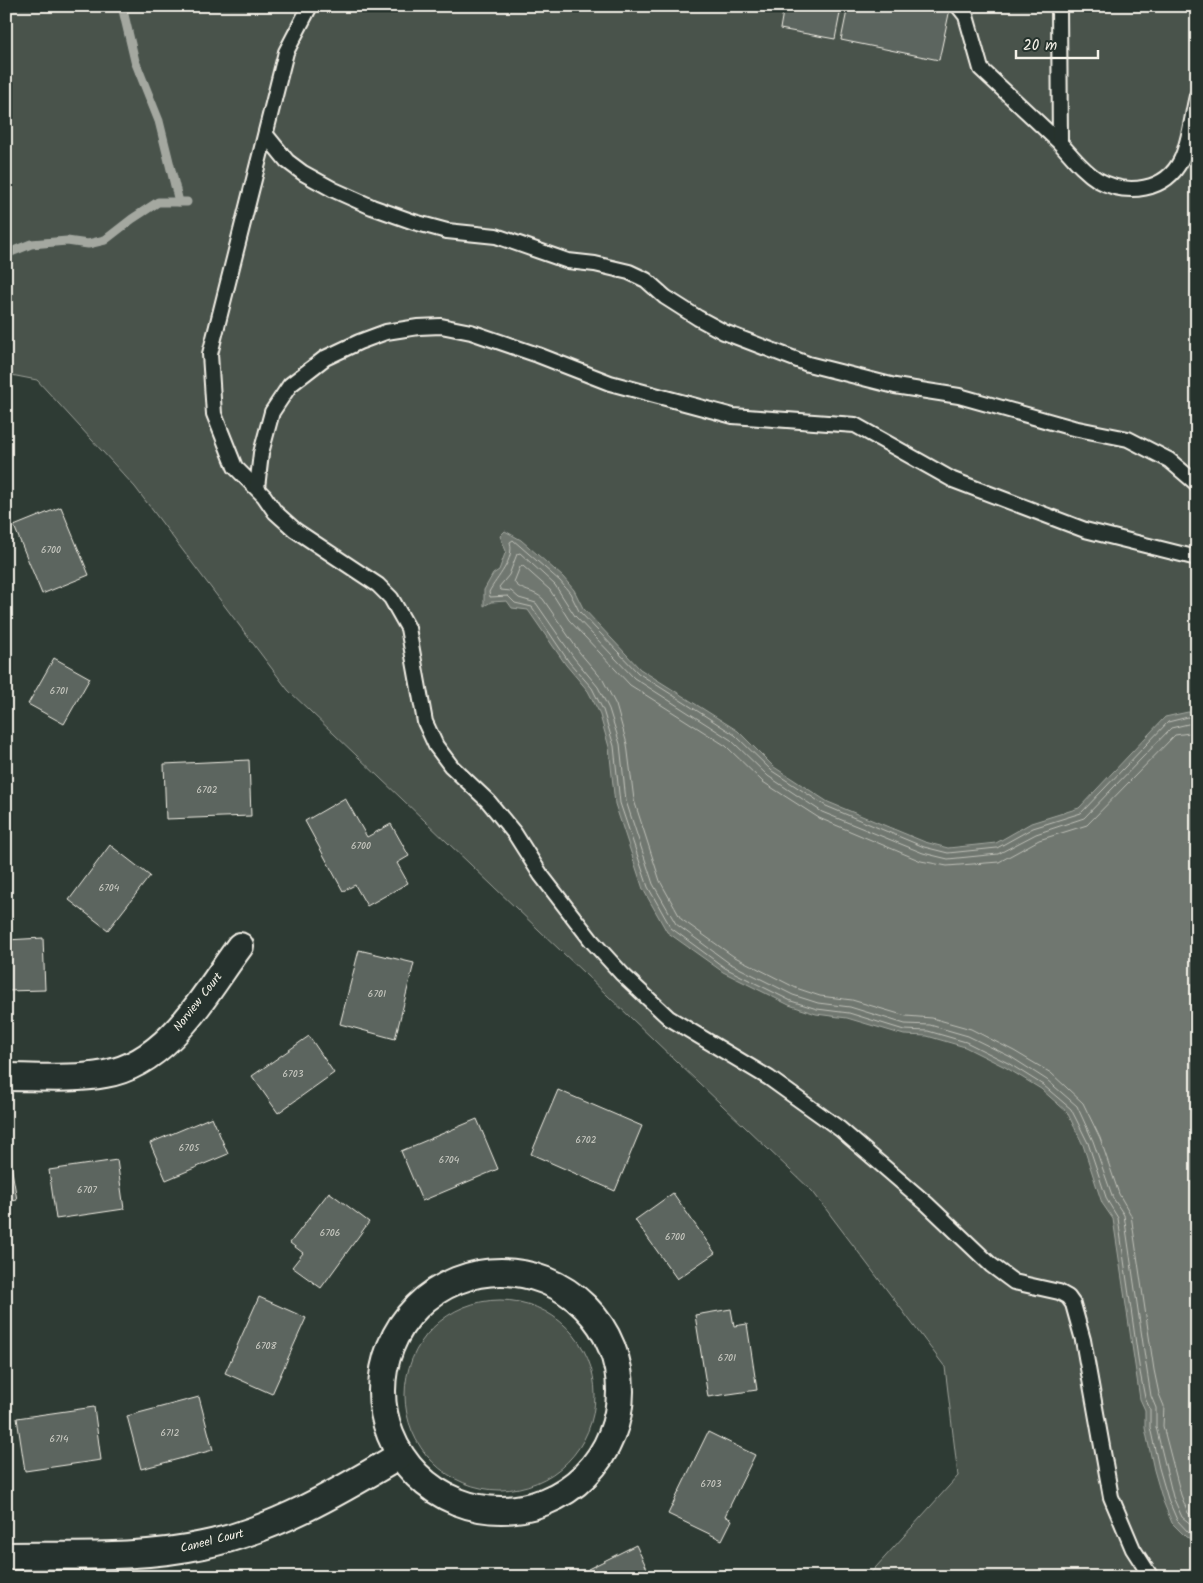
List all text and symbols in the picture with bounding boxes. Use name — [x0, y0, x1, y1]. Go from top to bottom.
scale bar — [1016, 28, 1098, 60]
text: 20 m — [1023, 34, 1057, 58]
house number: 6700 — [41, 542, 61, 558]
house number: 6701 — [50, 683, 68, 699]
house number: 6702 — [197, 782, 218, 798]
house number: 6700 — [351, 838, 371, 854]
house number: 6704 — [99, 880, 120, 896]
street label: Norview Court — [169, 968, 227, 1036]
house number: 6701 — [368, 986, 386, 1002]
house number: 6703 — [283, 1066, 304, 1082]
house number: 6702 — [576, 1132, 597, 1148]
house number: 6705 — [179, 1140, 200, 1156]
house number: 6704 — [439, 1152, 460, 1168]
house number: 6707 — [77, 1182, 97, 1198]
house number: 6706 — [320, 1225, 340, 1241]
house number: 6700 — [665, 1229, 685, 1245]
house number: 6708 — [255, 1338, 278, 1354]
house number: 6701 — [718, 1350, 736, 1366]
house number: 6712 — [160, 1425, 180, 1441]
house number: 6714 — [50, 1431, 69, 1447]
house number: 6703 — [701, 1476, 722, 1492]
street label: Caneel Court — [178, 1524, 246, 1558]

